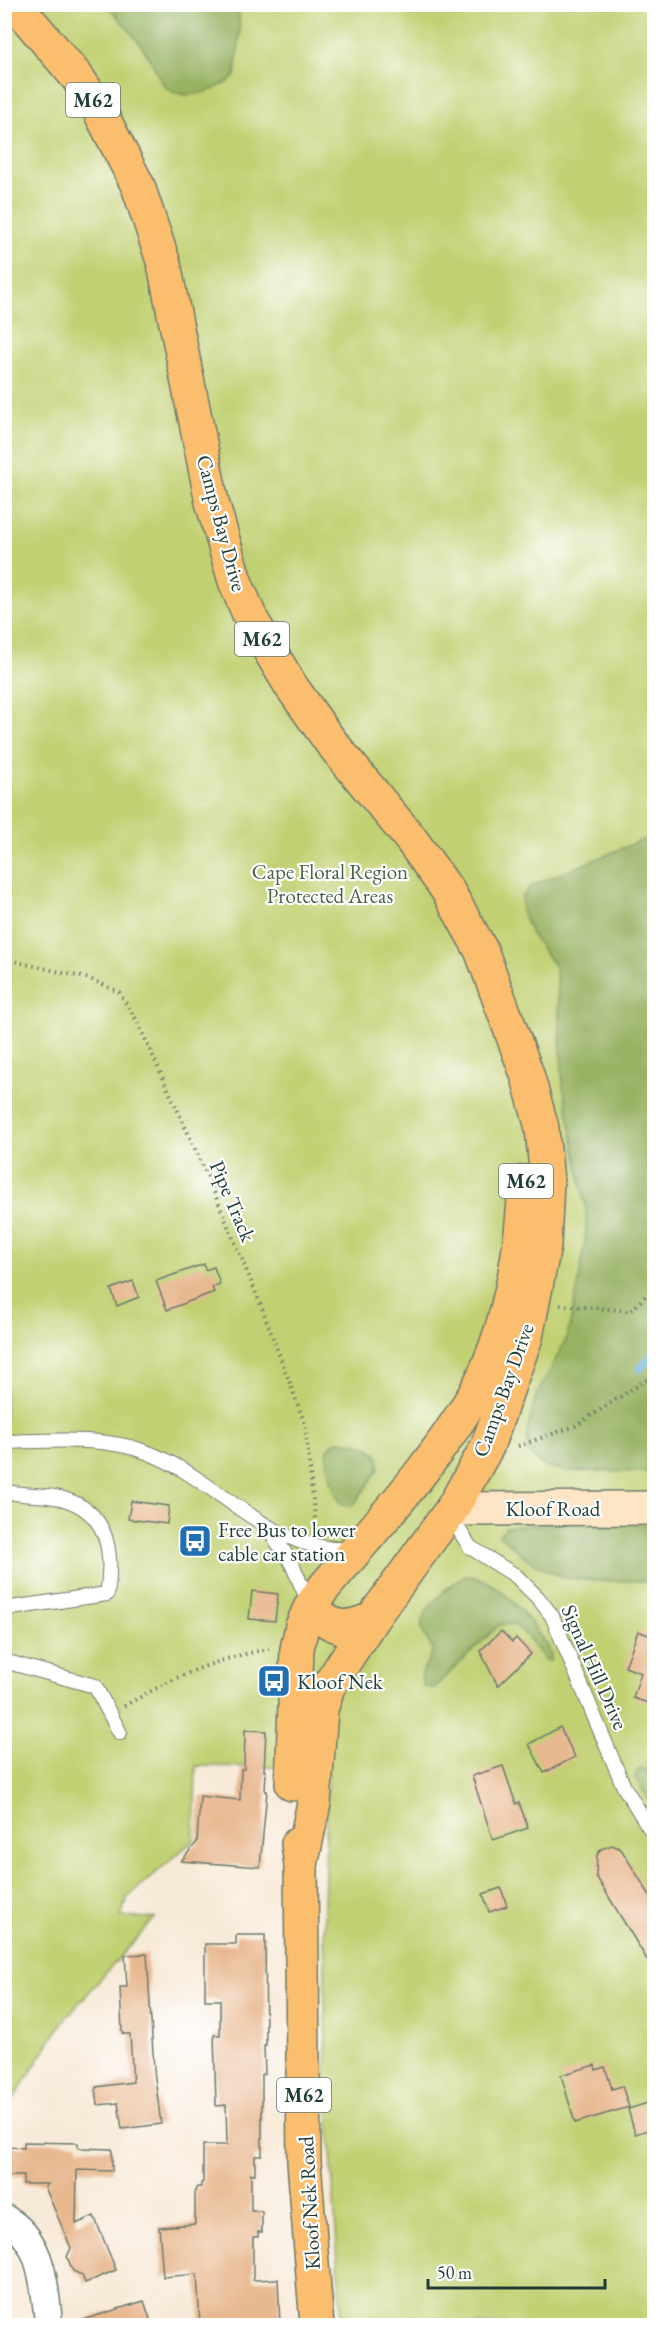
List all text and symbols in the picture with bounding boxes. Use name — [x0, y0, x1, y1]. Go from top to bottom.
road number: M62 — [66, 83, 120, 117]
street label: Camps Bay Drive — [191, 452, 253, 594]
road number: M62 — [235, 622, 289, 656]
park label: Cape Floral Region Protected Areas — [252, 858, 408, 909]
street label: Pipe Track — [204, 1156, 263, 1247]
road number: M62 — [499, 1164, 553, 1198]
street label: Camps Bay Drive — [466, 1319, 540, 1461]
street label: Kloof Road — [506, 1495, 601, 1522]
place label: Free Bus to lower cable car station — [218, 1516, 356, 1567]
bus stop icon: Free Bus to lower cable car station — [177, 1523, 213, 1559]
street label: Signal Hill Drive — [555, 1600, 635, 1734]
bus stop icon: Kloof Nek — [256, 1663, 292, 1699]
place label: Kloof Nek — [297, 1668, 384, 1695]
road number: M62 — [277, 2078, 331, 2112]
street label: Kloof Nek Road — [292, 2135, 326, 2271]
scale bar — [428, 2252, 605, 2290]
text: 50 m — [437, 2261, 472, 2284]

